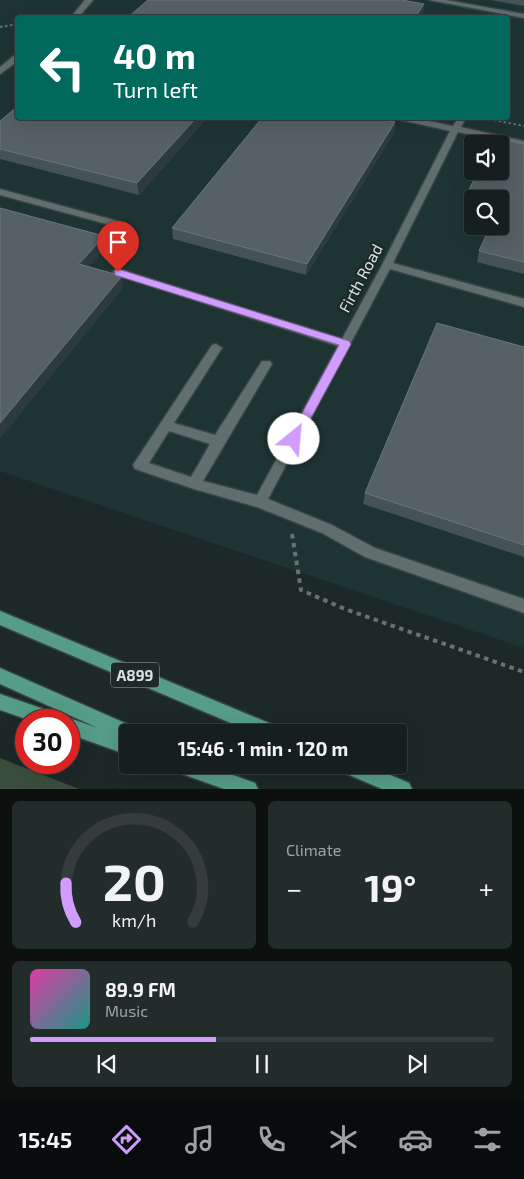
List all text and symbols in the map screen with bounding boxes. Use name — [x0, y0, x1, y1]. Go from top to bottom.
text: 40 m — [113, 34, 196, 76]
icon: left — [30, 35, 95, 100]
text: Turn left — [113, 76, 198, 102]
map controls — [464, 135, 509, 235]
button: sound — [464, 135, 509, 180]
button: search — [464, 190, 509, 235]
pin — [97, 221, 139, 272]
icon: arrive — [104, 228, 132, 256]
street label: Firth Road — [334, 241, 386, 315]
position arrow — [267, 412, 319, 464]
road number: A899 — [111, 662, 159, 688]
speed limit sign: 30 — [15, 709, 80, 774]
text: 15:46 · 1 min · 120 m — [178, 737, 348, 760]
text: Climate — [286, 840, 341, 859]
text: 20 — [102, 849, 166, 911]
text: 19° — [365, 864, 416, 910]
text: − — [286, 871, 302, 905]
text: + — [479, 871, 494, 905]
text: km/h — [112, 909, 156, 931]
text: 89.9 FM — [105, 978, 176, 1001]
text: Music — [105, 1001, 148, 1020]
icon: previous — [93, 1050, 121, 1078]
icon: pause — [248, 1050, 276, 1078]
icon: next — [403, 1050, 431, 1078]
icon: directions — [109, 1122, 144, 1157]
icon: music — [182, 1122, 217, 1157]
icon: phone — [254, 1122, 289, 1157]
icon: climate — [326, 1122, 361, 1157]
icon: car — [398, 1122, 433, 1157]
icon: filters — [470, 1122, 505, 1157]
text: 15:45 — [19, 1126, 72, 1152]

